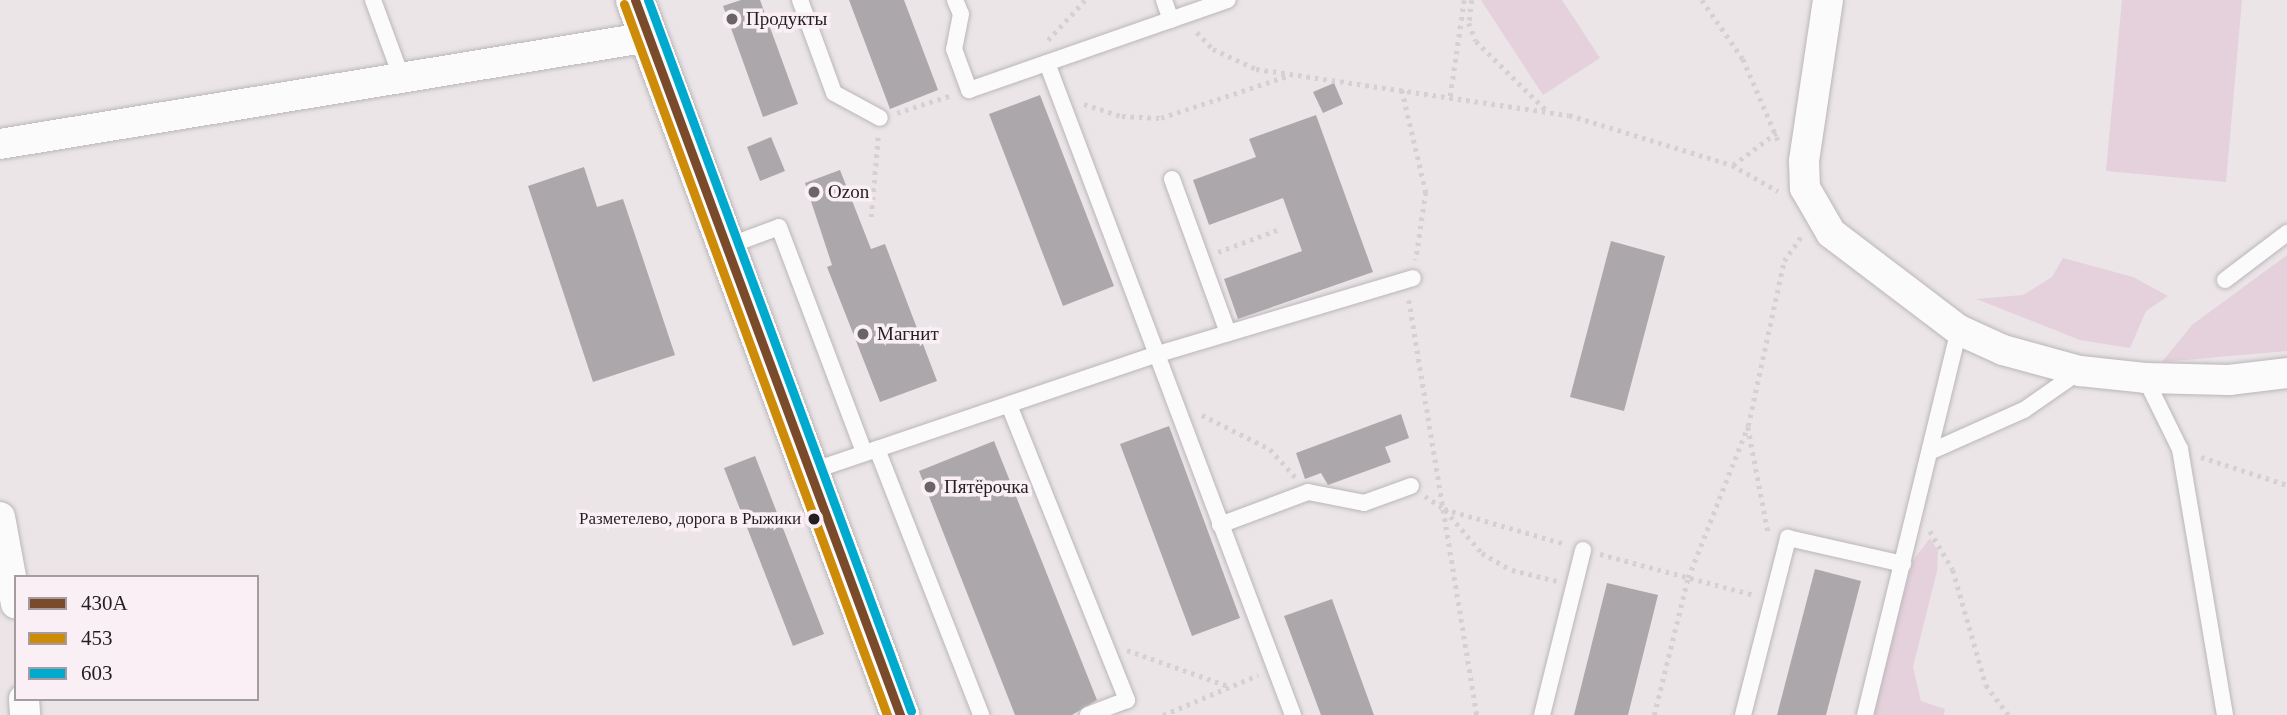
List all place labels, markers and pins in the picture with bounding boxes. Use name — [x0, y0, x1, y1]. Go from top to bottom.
place label: Продукты — [746, 8, 827, 30]
marker: Продукты — [724, 11, 740, 27]
place label: Ozon — [828, 181, 869, 203]
marker: Ozon — [806, 184, 822, 200]
place label: Магнит — [877, 323, 939, 345]
marker: Магнит — [855, 326, 871, 342]
place label: Пятёрочка — [944, 476, 1029, 498]
marker: Пятёрочка — [922, 479, 938, 495]
place label: Разметелево, дорога в Рыжики — [579, 509, 801, 529]
marker: Разметелево, дорога в Рыжики — [807, 512, 821, 526]

